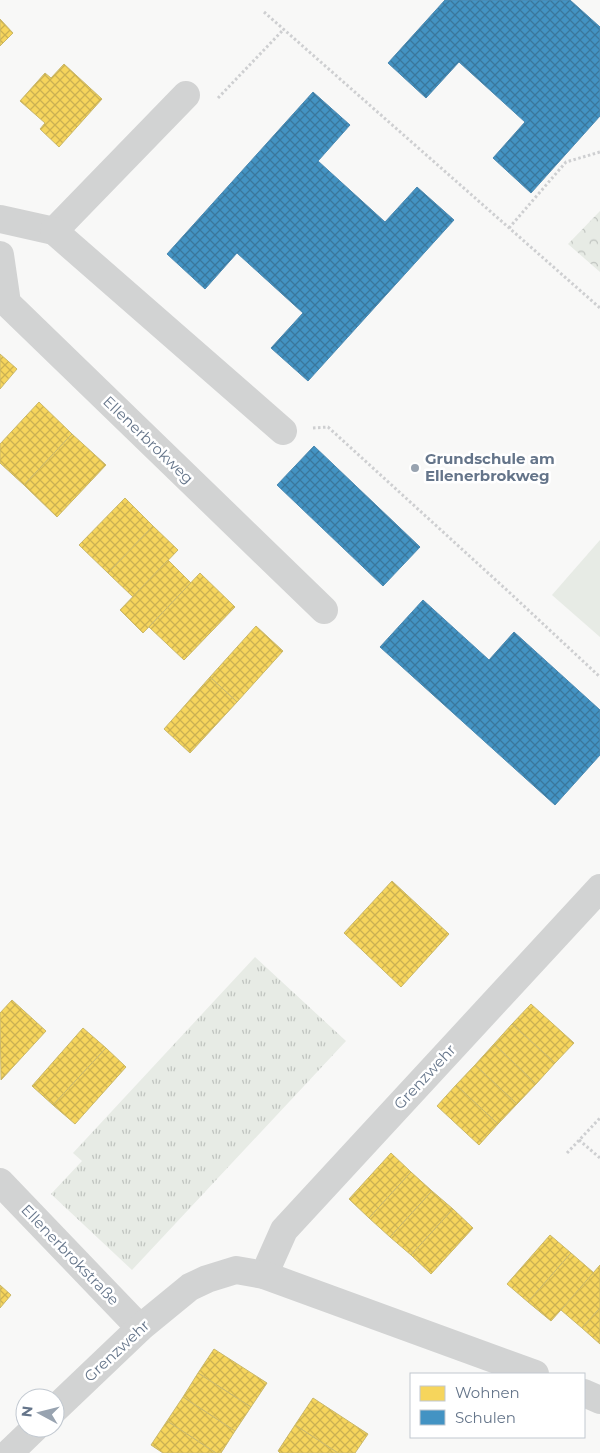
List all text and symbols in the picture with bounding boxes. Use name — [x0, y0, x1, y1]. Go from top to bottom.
street label: Ellenerbrokweg — [99, 392, 198, 488]
place label: Grundschule am Ellenerbrokweg — [425, 449, 555, 485]
marker: Grundschule am Ellenerbrokweg — [409, 462, 421, 474]
street label: Grenzwehr — [390, 1040, 460, 1113]
street label: Ellenerbrokstraße — [17, 1200, 123, 1309]
street label: Grenzwehr — [80, 1316, 153, 1386]
legend — [410, 1373, 585, 1438]
text: Wohnen — [455, 1383, 520, 1402]
north arrow — [15, 1388, 65, 1438]
text: N — [17, 1405, 37, 1418]
text: Schulen — [455, 1408, 516, 1427]

